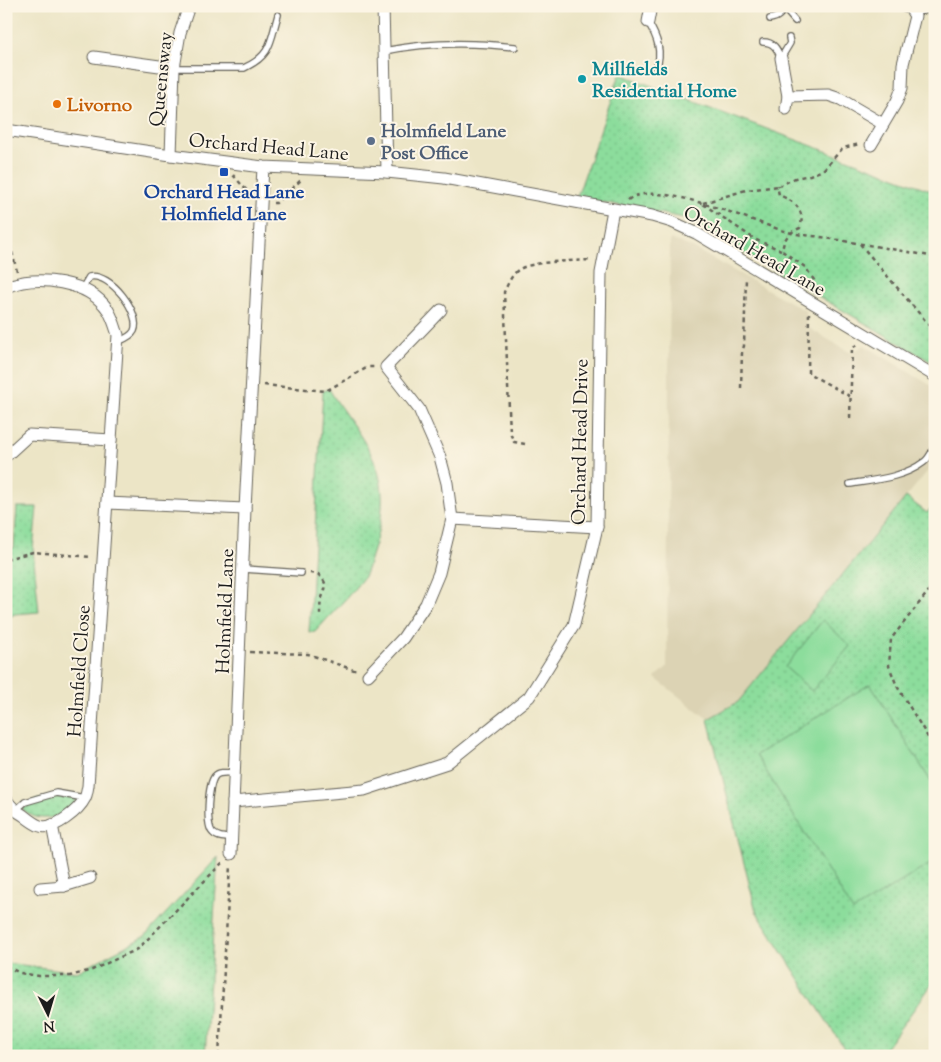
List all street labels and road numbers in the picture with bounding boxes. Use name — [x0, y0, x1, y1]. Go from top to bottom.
street label: Queensway — [144, 30, 181, 128]
street label: Orchard Head Lane — [188, 128, 350, 169]
street label: Orchard Head Lane — [677, 200, 830, 304]
street label: Orchard Head Drive — [567, 359, 596, 525]
street label: Holmfield Lane — [211, 548, 242, 674]
street label: Holmfield Close — [62, 604, 99, 738]

